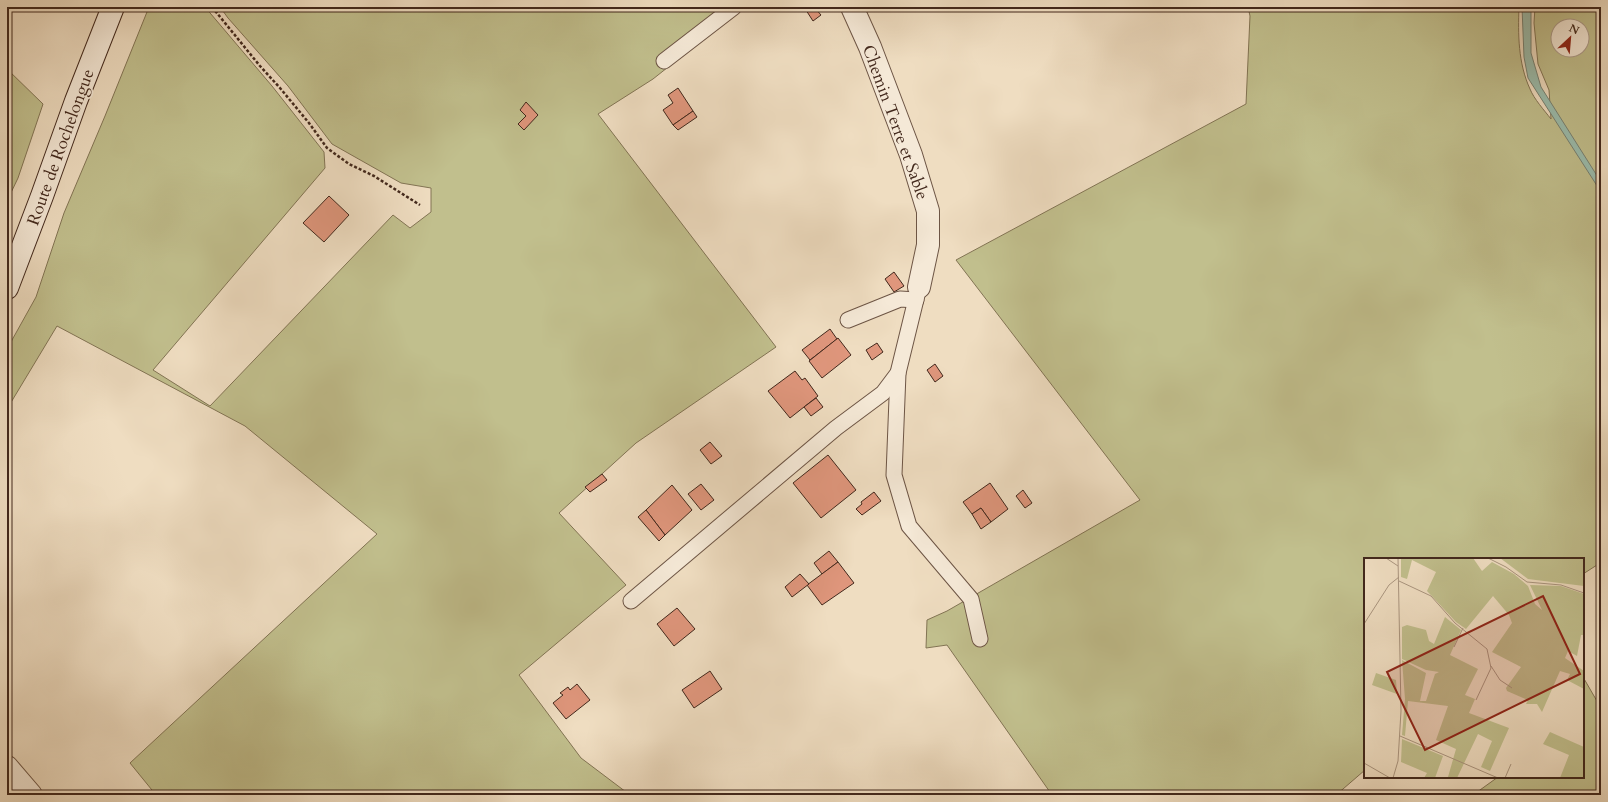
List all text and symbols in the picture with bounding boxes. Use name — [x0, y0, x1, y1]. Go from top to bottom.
north arrow — [1550, 18, 1590, 58]
text: N — [1567, 21, 1582, 38]
street label: Chemin Terre et Sable — [857, 42, 934, 203]
street label: Route de Rochelongue — [21, 66, 99, 229]
inset map — [1364, 558, 1584, 778]

